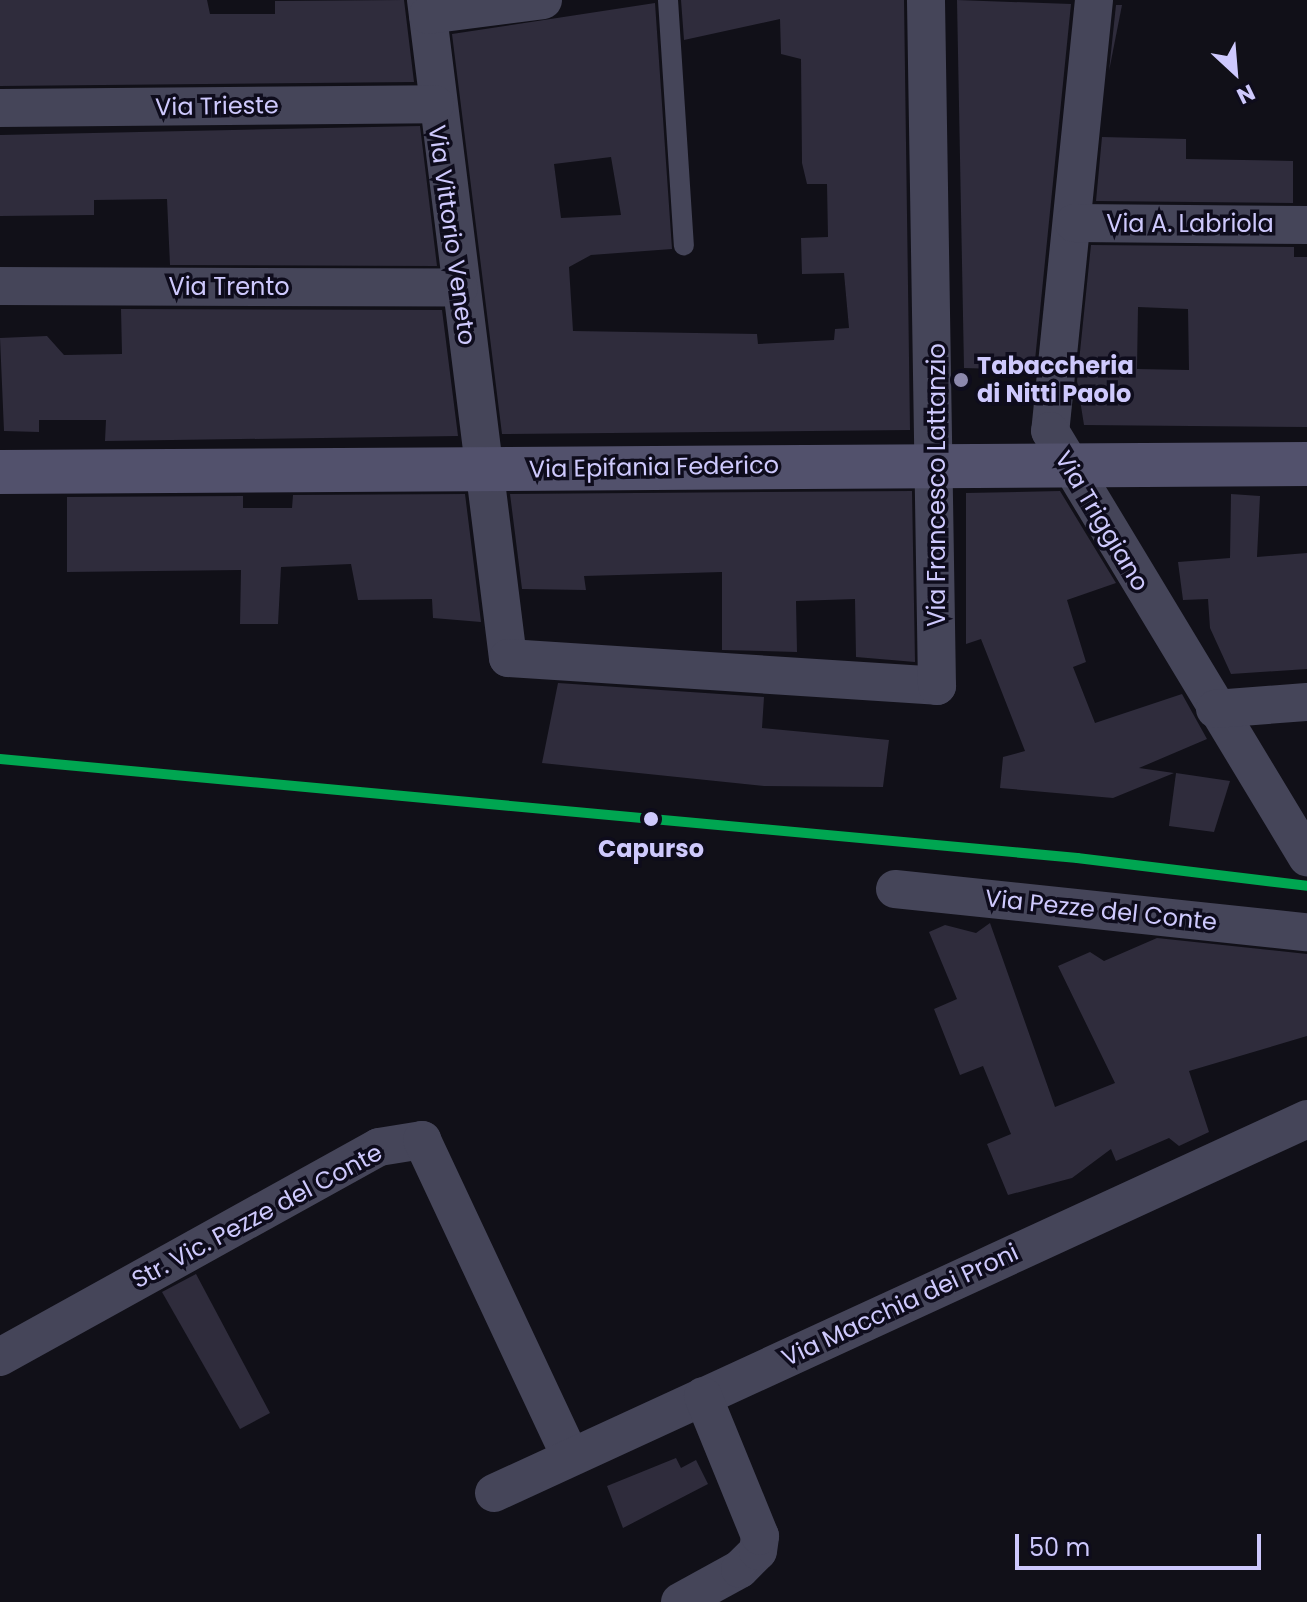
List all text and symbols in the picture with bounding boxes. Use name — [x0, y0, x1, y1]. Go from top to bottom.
north arrow — [1195, 32, 1275, 112]
text: N — [1232, 76, 1260, 112]
street label: Via Trieste — [155, 91, 279, 121]
street label: Via Vittorio Veneto — [422, 123, 482, 347]
street label: Via A. Labriola — [1106, 210, 1274, 238]
street label: Via Trento — [168, 273, 290, 301]
street label: Via Francesco Lattanzio — [923, 343, 951, 627]
place label: Tabaccheria di Nitti Paolo — [977, 352, 1134, 408]
marker: Tabaccheria di Nitti Paolo — [952, 371, 970, 389]
street label: Via Triggiano — [1049, 446, 1155, 596]
street label: Via Epifania Federico — [529, 450, 779, 484]
marker: Capurso — [639, 807, 663, 831]
place label: Capurso — [598, 835, 704, 863]
street label: Via Pezze del Conte — [984, 884, 1218, 936]
street label: Str. Vic. Pezze del Conte — [127, 1138, 387, 1294]
street label: Via Macchia dei Proni — [777, 1238, 1023, 1372]
scale bar — [1019, 1518, 1265, 1568]
text: 50 m — [1029, 1531, 1090, 1564]

